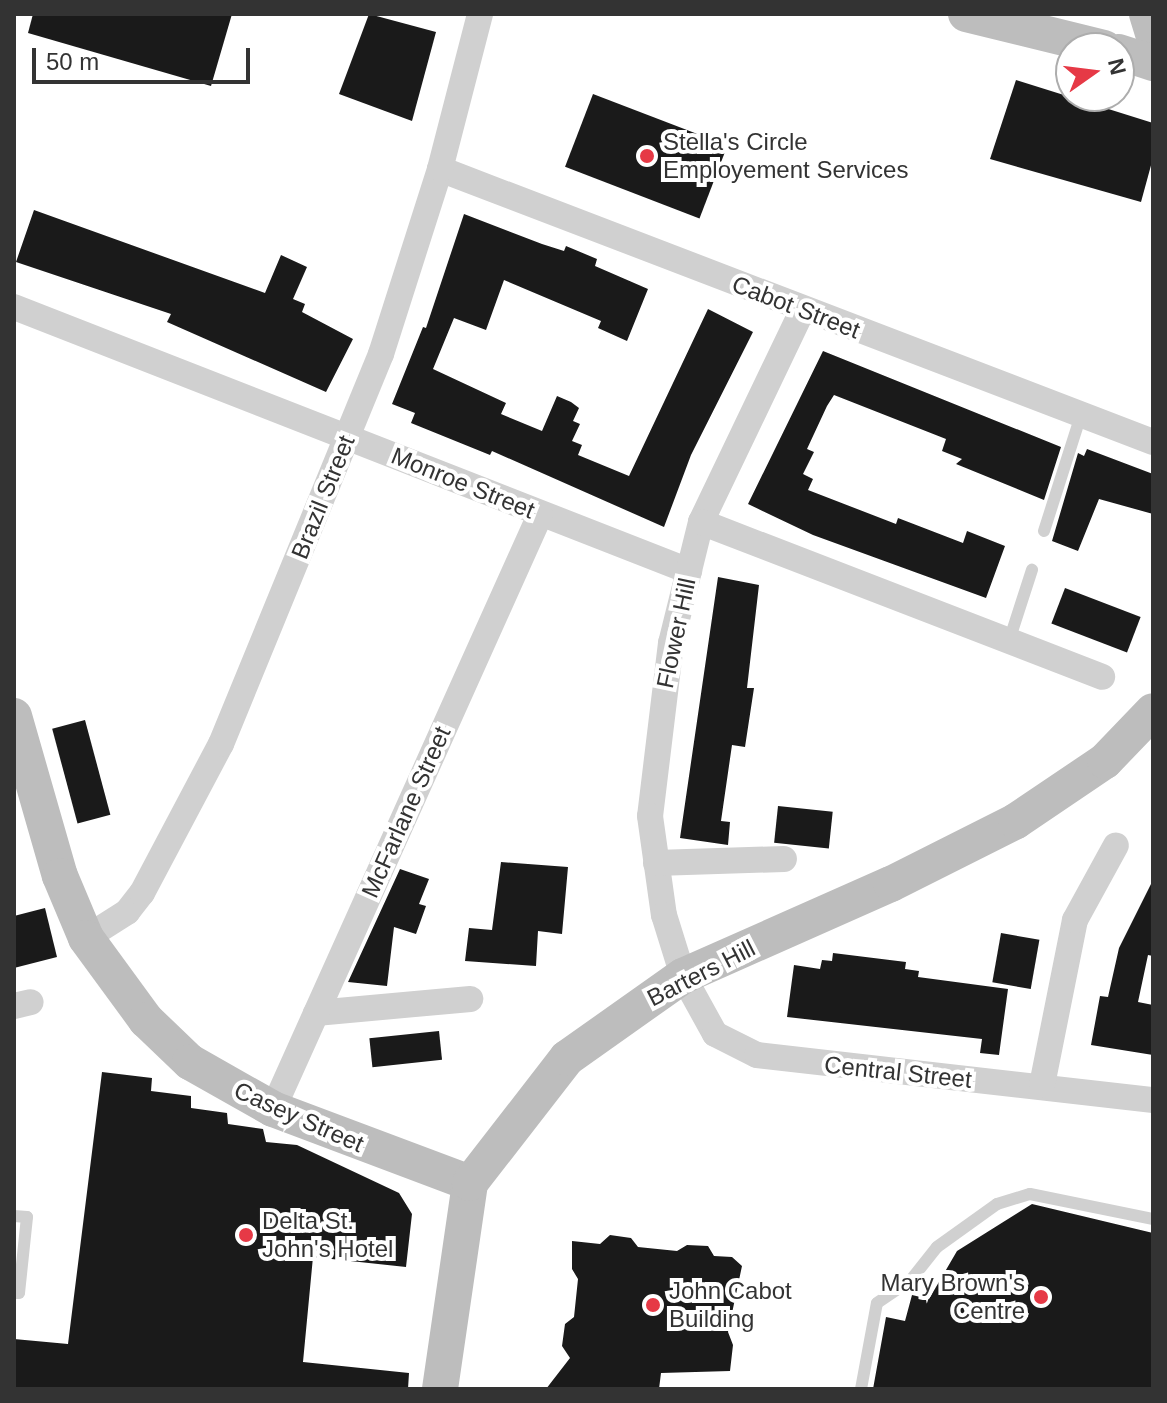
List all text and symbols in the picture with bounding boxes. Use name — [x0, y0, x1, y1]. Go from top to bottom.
scale bar — [36, 32, 254, 82]
north arrow — [1055, 32, 1135, 112]
text: 50 m — [46, 48, 99, 75]
text: N — [1103, 56, 1131, 77]
place label: Stella's Circle Employement Services — [663, 128, 908, 184]
marker: Stella's Circle Employement Services — [638, 147, 656, 165]
street label: Cabot Street — [728, 269, 864, 345]
street label: Brazil Street — [285, 431, 361, 563]
street label: Monroe Street — [387, 441, 539, 525]
street label: Flower Hill — [650, 575, 702, 691]
street label: McFarlane Street — [355, 722, 457, 902]
street label: Barters Hill — [642, 934, 760, 1012]
street label: Central Street — [823, 1050, 973, 1094]
street label: Casey Street — [230, 1076, 368, 1158]
place label: Delta St. John's Hotel — [262, 1207, 393, 1263]
marker: Delta St. John's Hotel — [237, 1226, 255, 1244]
place label: Mary Brown's Centre — [880, 1269, 1025, 1325]
place label: John Cabot Building — [669, 1277, 792, 1333]
marker: Mary Brown's Centre — [1032, 1288, 1050, 1306]
marker: John Cabot Building — [644, 1296, 662, 1314]

